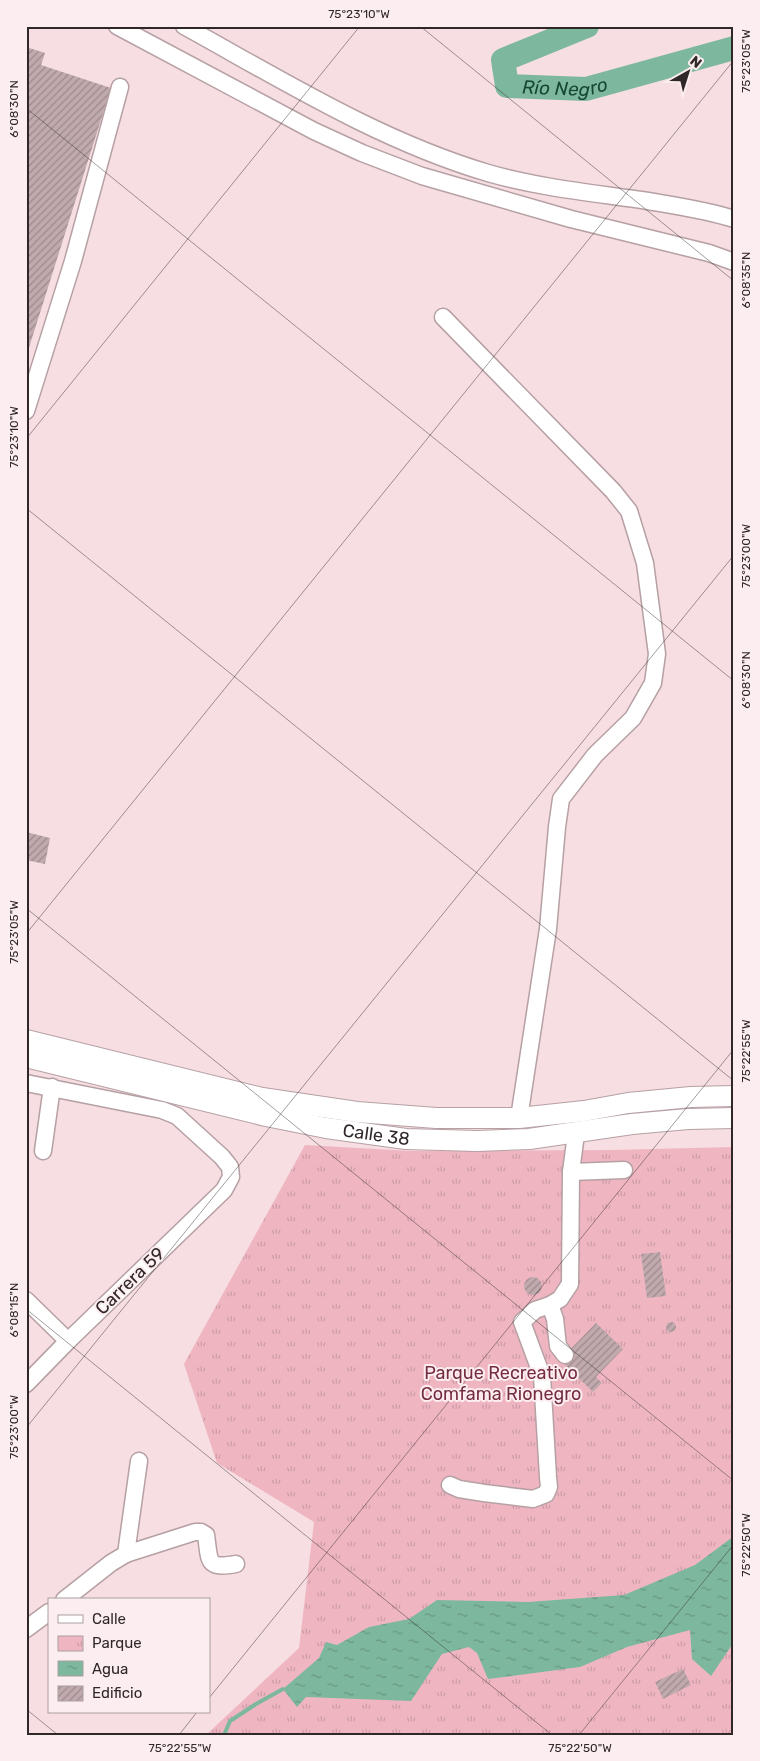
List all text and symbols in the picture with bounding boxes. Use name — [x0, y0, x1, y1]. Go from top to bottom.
text: 75°23'10"W — [328, 7, 390, 21]
text: 75°23'05"W — [739, 29, 753, 93]
north arrow — [662, 48, 712, 98]
text: N — [687, 53, 705, 72]
water label: Río Negro — [522, 72, 610, 101]
text: 6°08'30"N — [7, 80, 21, 138]
text: 6°08'35"N — [739, 252, 753, 308]
text: 75°23'10"W — [7, 406, 21, 468]
text: 75°23'00"W — [739, 524, 753, 588]
text: 6°08'30"N — [739, 651, 753, 709]
text: 75°23'05"W — [7, 900, 21, 964]
text: 75°22'55"W — [739, 1019, 753, 1083]
street label: Calle 38 — [341, 1119, 411, 1150]
street label: Carrera 59 — [91, 1243, 169, 1319]
text: 6°08'15"N — [7, 1283, 21, 1337]
park label: Parque Recreativo Comfama Rionegro — [421, 1362, 581, 1405]
text: 75°23'00"W — [7, 1395, 21, 1459]
text: 75°22'50"W — [739, 1513, 753, 1577]
legend — [48, 1598, 210, 1714]
text: Calle — [92, 1610, 126, 1628]
text: Parque — [92, 1634, 142, 1652]
text: Agua — [92, 1660, 128, 1678]
text: Edificio — [92, 1684, 142, 1702]
text: 75°22'55"W — [148, 1741, 212, 1755]
text: 75°22'50"W — [548, 1741, 612, 1755]

